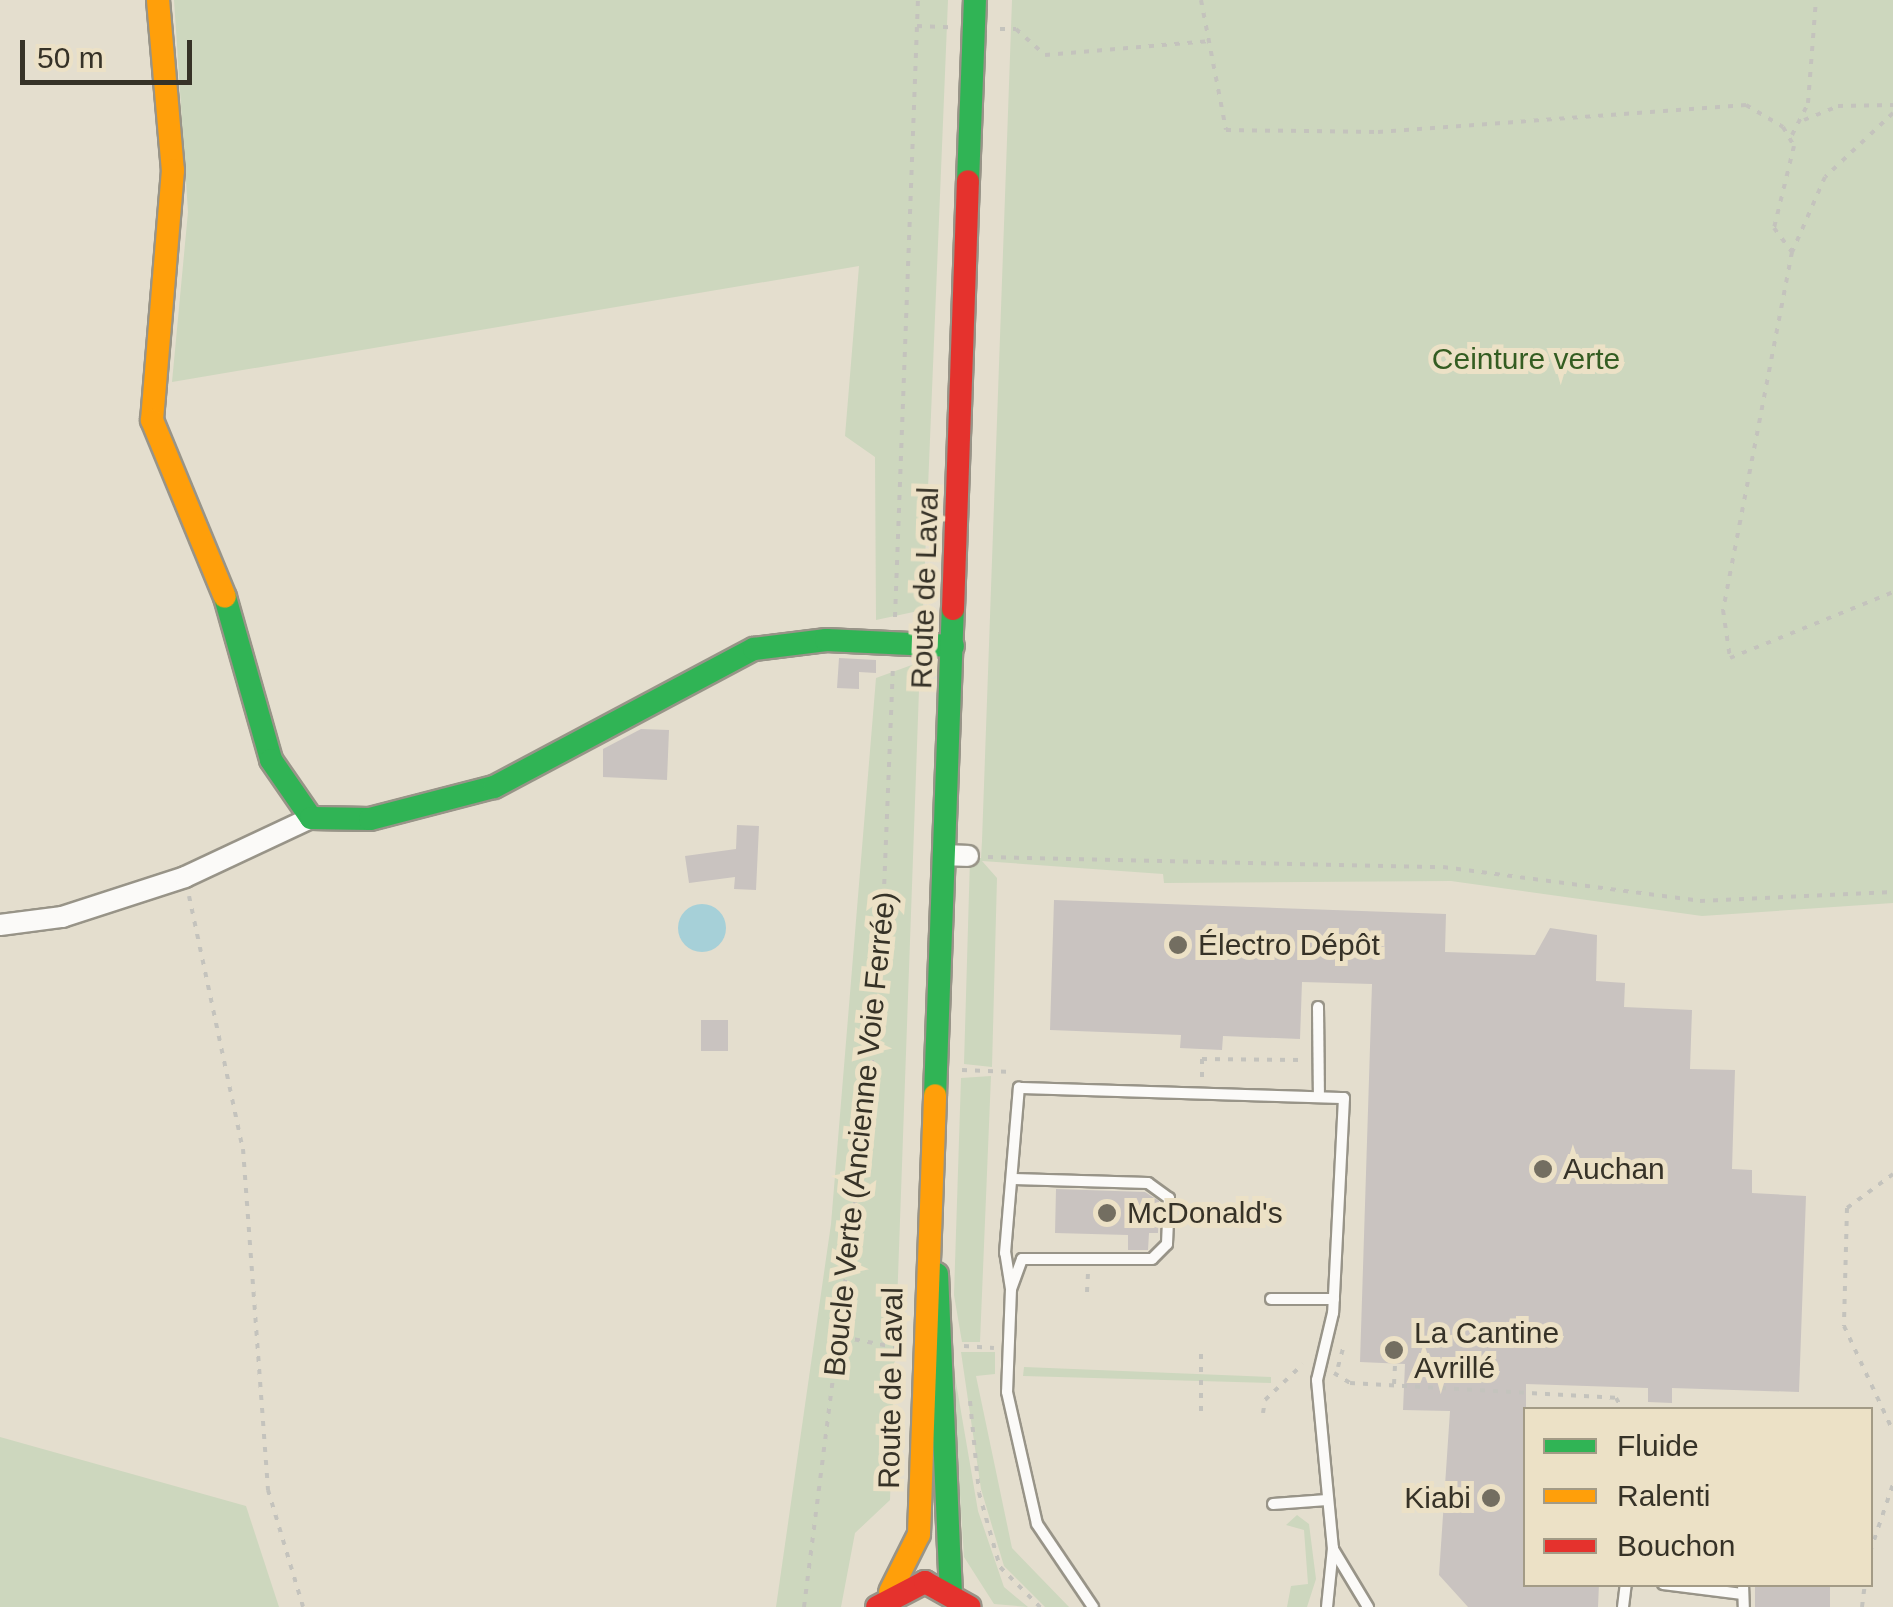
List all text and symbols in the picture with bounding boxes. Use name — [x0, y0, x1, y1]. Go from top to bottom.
scale bar — [25, 20, 198, 82]
text: 50 m — [37, 41, 104, 74]
park label: Ceinture verte — [1432, 341, 1620, 377]
street label: Route de Laval — [903, 487, 947, 689]
street label: Boucle Verte (Ancienne Voie Ferrée) — [817, 890, 903, 1378]
place label: Électro Dépôt — [1198, 927, 1380, 963]
marker: Électro Dépôt — [1167, 934, 1189, 956]
place label: Auchan — [1563, 1151, 1665, 1187]
marker: Auchan — [1532, 1158, 1554, 1180]
place label: McDonald's — [1127, 1195, 1283, 1231]
marker: McDonald's — [1096, 1202, 1118, 1224]
street label: Route de Laval — [871, 1287, 911, 1489]
place label: La Cantine Avrillé — [1414, 1315, 1559, 1386]
marker: La Cantine Avrillé — [1383, 1339, 1405, 1361]
legend — [1523, 1407, 1873, 1587]
text: Fluide — [1617, 1429, 1699, 1462]
text: Ralenti — [1617, 1479, 1710, 1512]
place label: Kiabi — [1404, 1480, 1471, 1516]
marker: Kiabi — [1480, 1487, 1502, 1509]
text: Bouchon — [1617, 1529, 1735, 1562]

